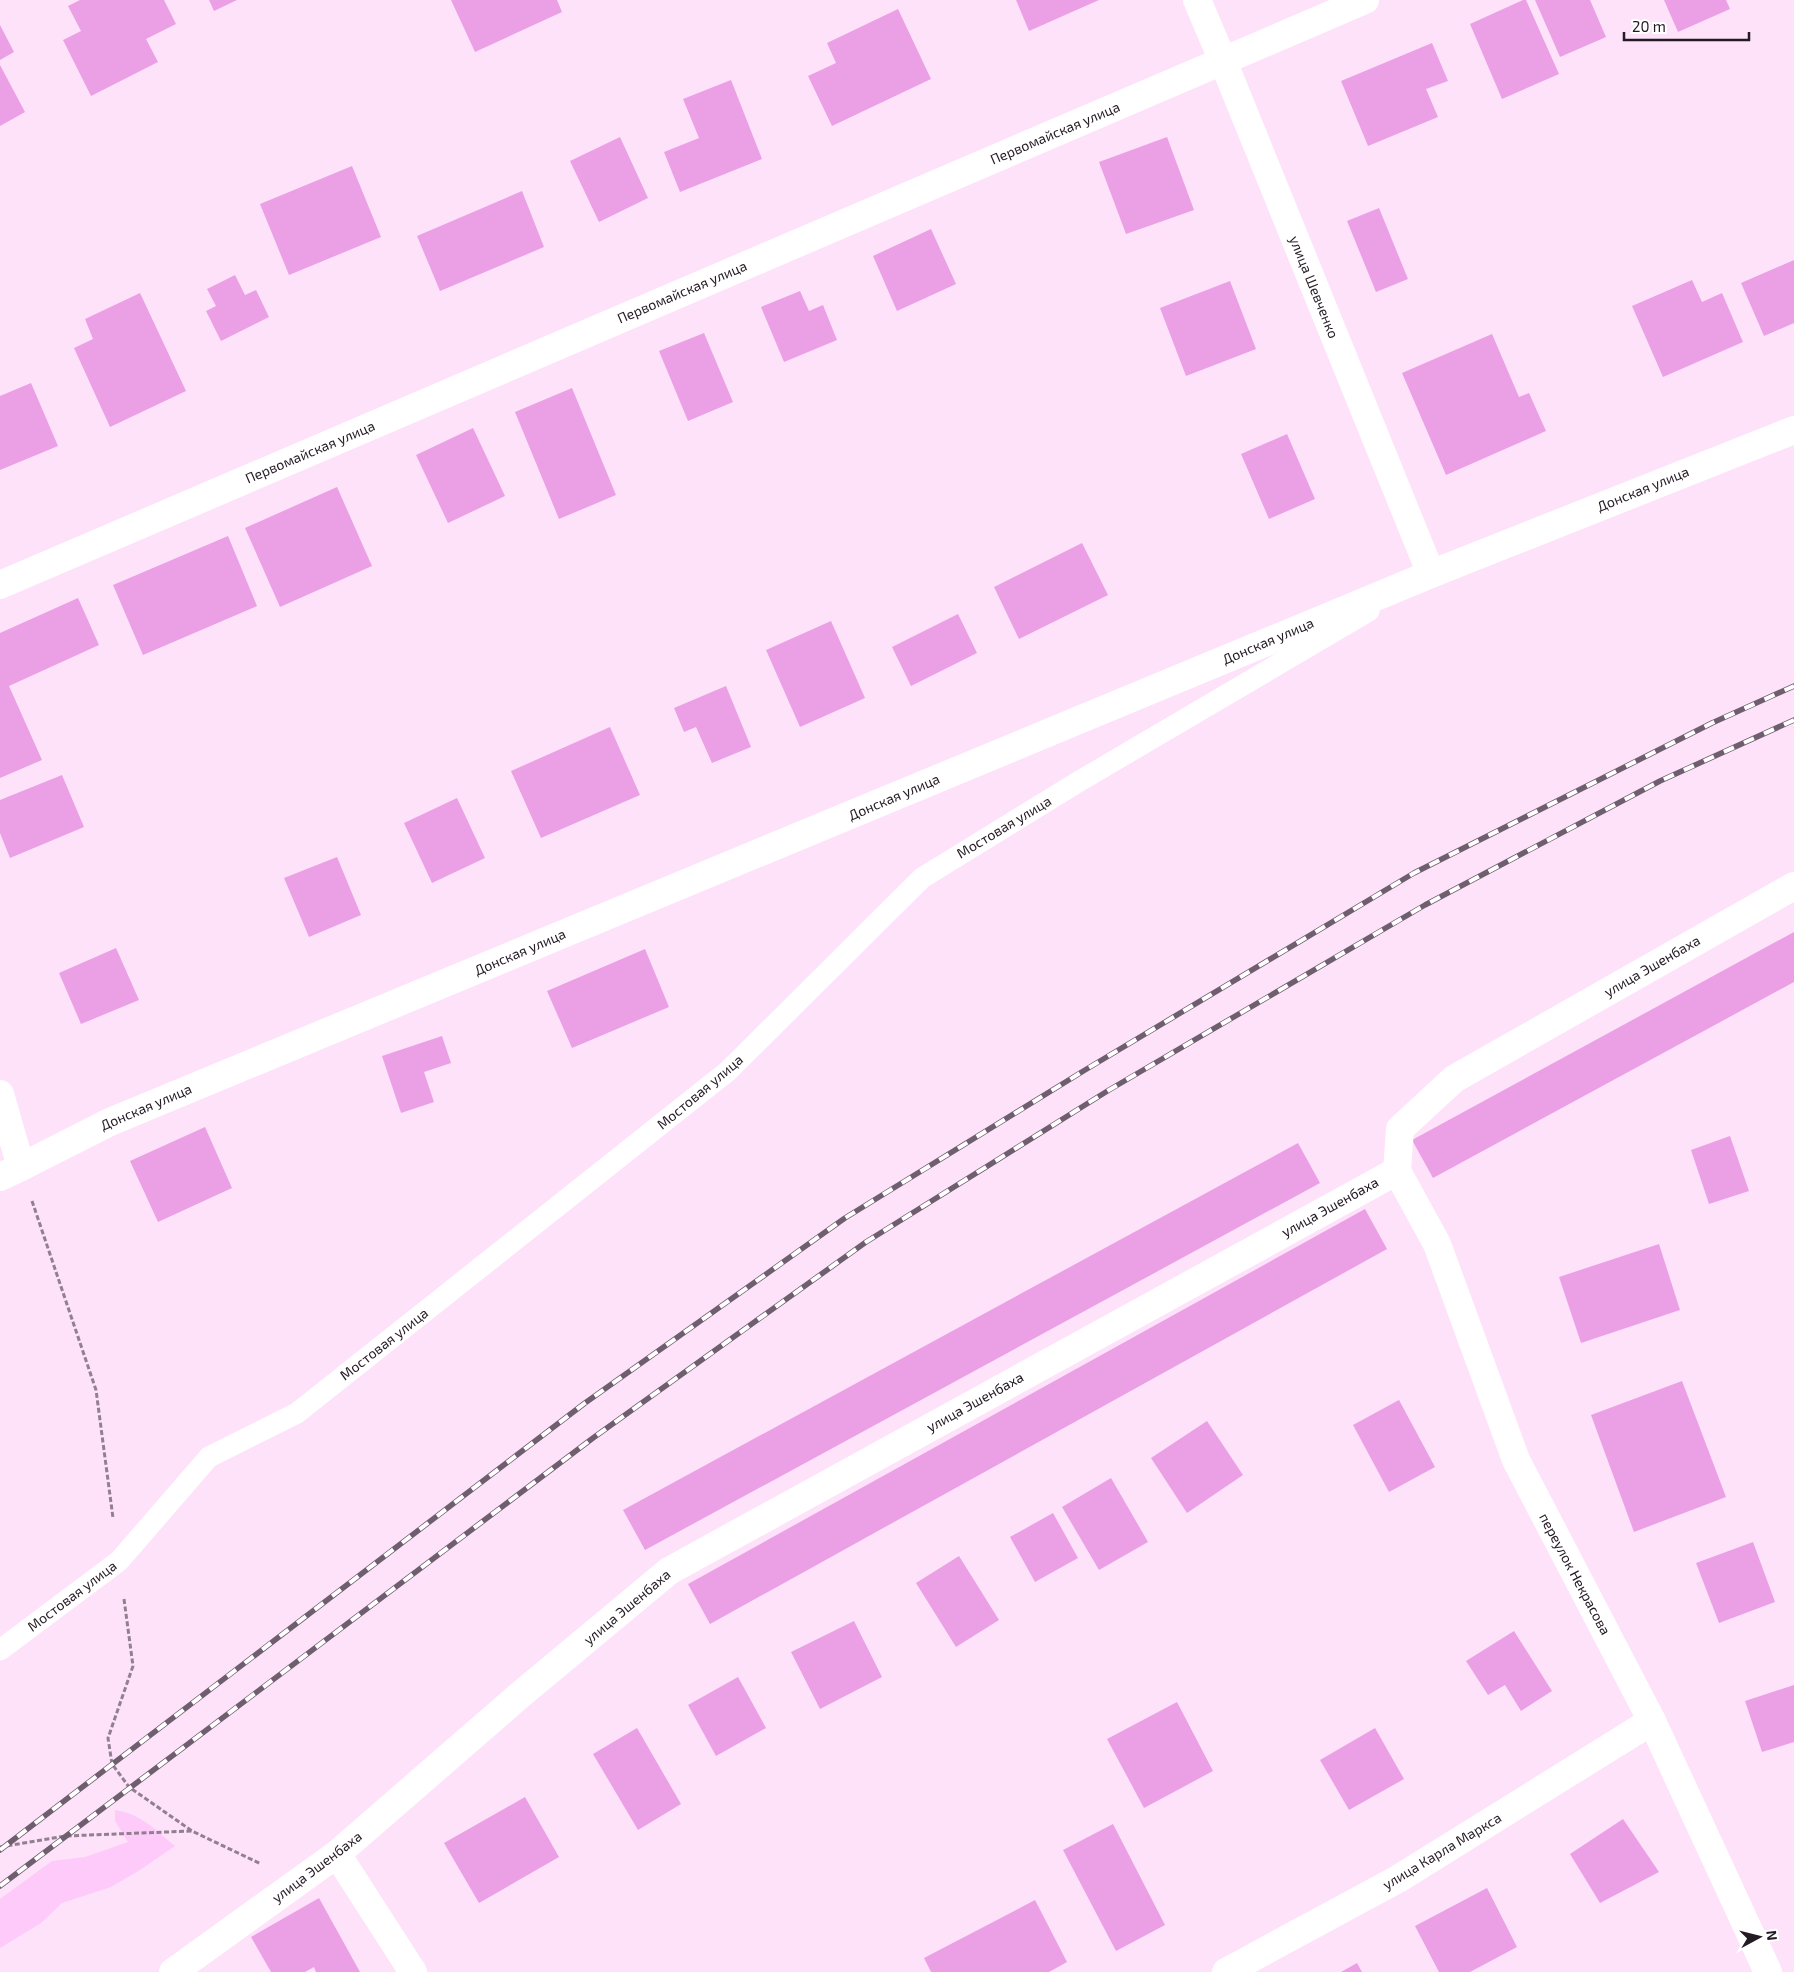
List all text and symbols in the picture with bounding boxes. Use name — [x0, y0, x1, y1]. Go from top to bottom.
scale bar — [1624, 10, 1749, 42]
text: 20 m — [1632, 17, 1666, 35]
street label: Первомайская улица — [987, 98, 1122, 168]
street label: улица Шевченко — [1286, 233, 1343, 341]
street label: Первомайская улица — [614, 257, 749, 327]
street label: Первомайская улица — [242, 417, 377, 487]
street label: Донская улица — [1594, 462, 1691, 515]
street label: Донская улица — [1219, 614, 1316, 667]
street label: Донская улица — [845, 770, 942, 823]
street label: Мостовая улица — [953, 792, 1054, 861]
street label: Донская улица — [471, 925, 568, 978]
street label: улица Эшенбаха — [1601, 931, 1703, 1000]
street label: Мостовая улица — [653, 1051, 746, 1133]
street label: Донская улица — [97, 1080, 194, 1133]
street label: улица Эшенбаха — [1278, 1173, 1381, 1240]
street label: Мостовая улица — [336, 1304, 431, 1383]
street label: улица Эшенбаха — [923, 1368, 1026, 1435]
street label: переулок Некрасова — [1536, 1510, 1615, 1637]
street label: Мостовая улица — [24, 1557, 120, 1635]
street label: улица Эшенбаха — [580, 1565, 674, 1648]
street label: улица Карла Маркса — [1379, 1808, 1504, 1893]
street label: улица Эшенбаха — [268, 1827, 365, 1906]
north arrow — [1734, 1912, 1784, 1962]
text: N — [1763, 1929, 1781, 1941]

